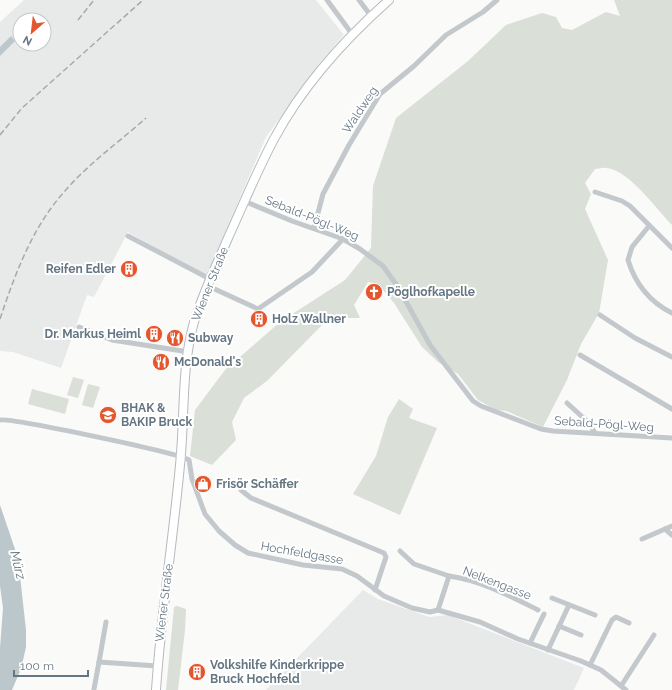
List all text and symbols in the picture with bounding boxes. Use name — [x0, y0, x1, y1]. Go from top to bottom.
north arrow — [12, 12, 52, 52]
text: N — [21, 33, 34, 48]
street label: Waldweg — [339, 84, 381, 136]
street label: Sebald-Pögl-Weg — [263, 193, 361, 243]
street label: Wiener Straße — [189, 245, 231, 323]
building icon: Reifen Edler — [119, 259, 139, 279]
place label: Reifen Edler — [46, 262, 116, 276]
church icon: Pöglhofkapelle — [364, 282, 384, 302]
place label: Pöglhofkapelle — [387, 285, 475, 299]
building icon: Holz Wallner — [249, 309, 269, 329]
place label: Holz Wallner — [272, 312, 346, 326]
building icon: Dr. Markus Heiml — [144, 324, 164, 344]
place label: Dr. Markus Heiml — [45, 327, 141, 341]
restaurant icon: Subway — [165, 328, 185, 348]
place label: Subway — [188, 331, 234, 345]
restaurant icon: McDonald's — [151, 352, 171, 372]
place label: McDonald's — [174, 355, 241, 369]
place label: BHAK & BAKIP Bruck — [121, 401, 193, 429]
school or university icon: BHAK & BAKIP Bruck — [98, 405, 118, 425]
street label: Sebald-Pögl-Weg — [554, 414, 654, 434]
shop icon: Frisör Schäffer — [193, 474, 213, 494]
place label: Frisör Schäffer — [216, 477, 299, 491]
street label: Hochfeldgasse — [260, 539, 344, 567]
water label: Mürz — [7, 549, 29, 582]
street label: Wiener Straße — [152, 563, 176, 643]
street label: Nelkengasse — [461, 564, 533, 602]
scale bar — [14, 652, 88, 678]
place label: Volkshilfe Kinderkrippe Bruck Hochfeld — [210, 658, 344, 686]
text: 100 m — [20, 659, 54, 673]
building icon: Volkshilfe Kinderkrippe Bruck Hochfeld — [187, 662, 207, 682]

